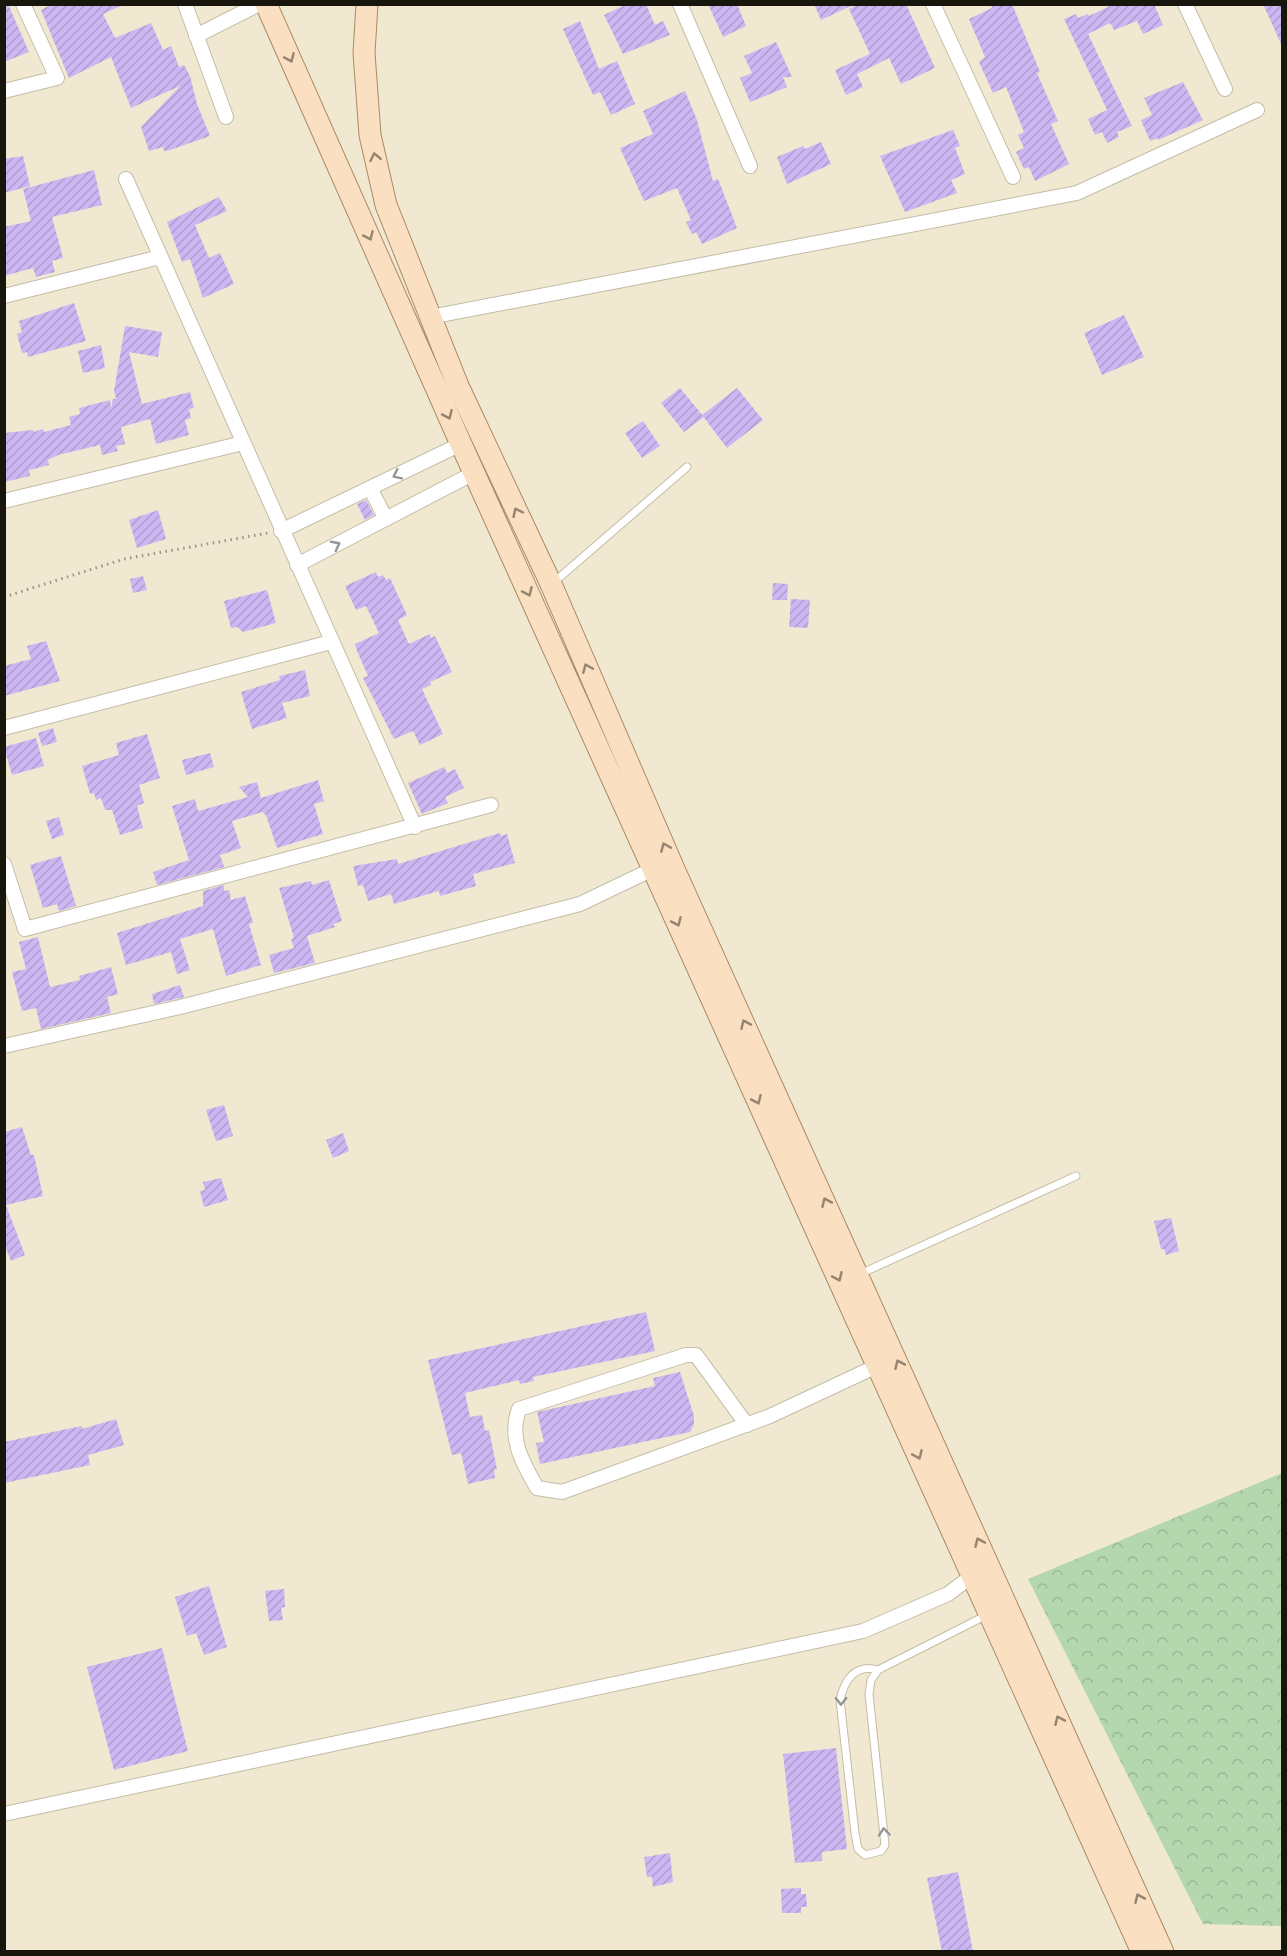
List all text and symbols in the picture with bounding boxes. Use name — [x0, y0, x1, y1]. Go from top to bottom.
one-way arrow — [283, 52, 295, 63]
one-way arrow — [369, 152, 382, 162]
one-way arrow — [362, 230, 374, 241]
one-way arrow — [441, 408, 453, 419]
one-way arrow — [392, 468, 403, 480]
one-way arrow — [513, 508, 525, 519]
one-way arrow — [329, 541, 340, 552]
one-way arrow — [521, 586, 533, 597]
one-way arrow — [582, 663, 594, 674]
one-way arrow — [660, 842, 672, 853]
one-way arrow — [670, 916, 682, 927]
one-way arrow — [740, 1020, 752, 1031]
one-way arrow — [750, 1093, 762, 1104]
one-way arrow — [821, 1197, 833, 1208]
one-way arrow — [830, 1271, 842, 1282]
one-way arrow — [895, 1360, 907, 1371]
one-way arrow — [911, 1449, 923, 1460]
one-way arrow — [974, 1538, 986, 1549]
one-way arrow — [835, 1697, 848, 1706]
one-way arrow — [1054, 1716, 1066, 1727]
one-way arrow — [878, 1828, 891, 1837]
one-way arrow — [1134, 1894, 1146, 1905]

